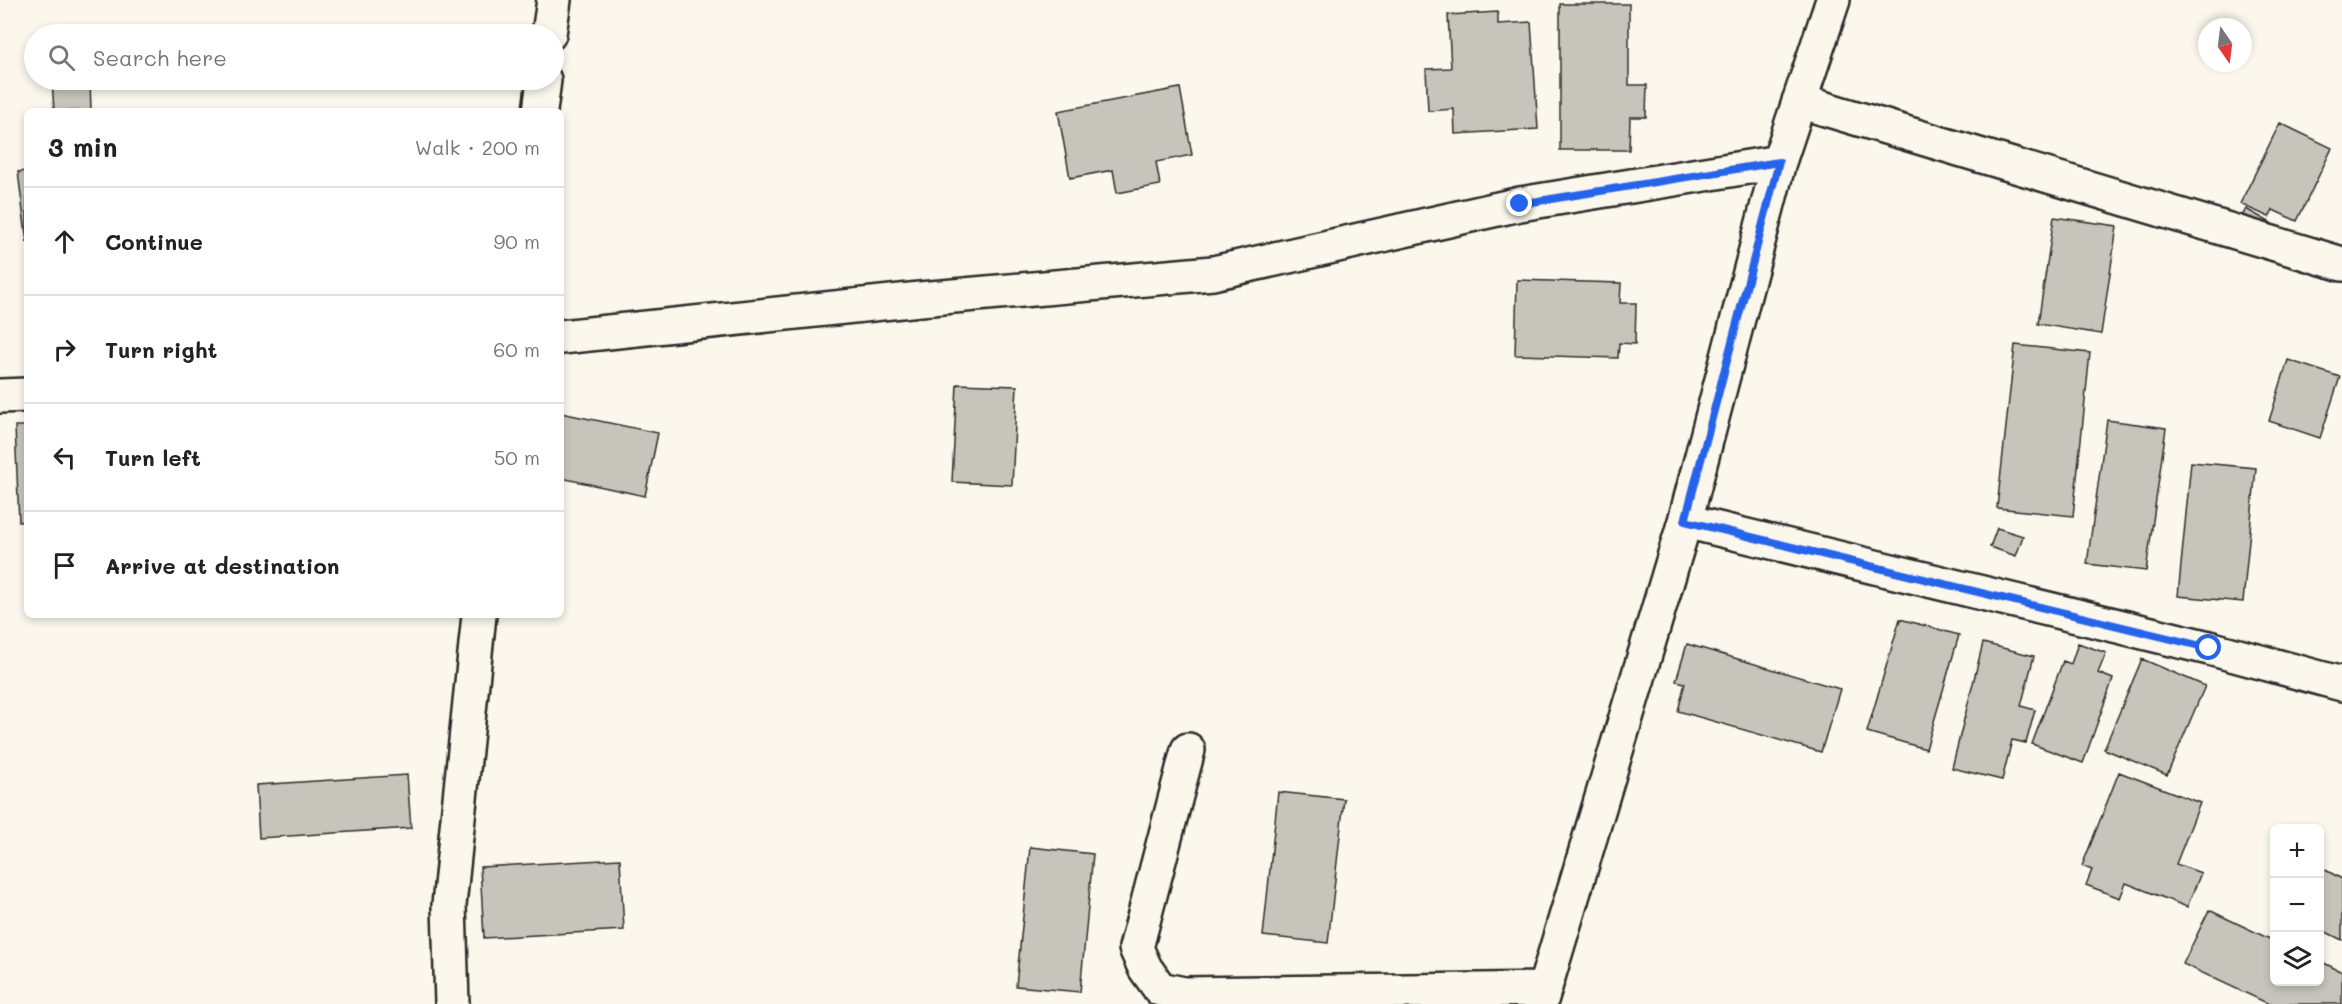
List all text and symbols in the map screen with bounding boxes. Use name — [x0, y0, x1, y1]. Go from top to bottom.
north arrow — [2198, 18, 2252, 72]
search box — [24, 24, 564, 90]
icon: search — [45, 41, 78, 74]
text: Search here — [93, 43, 227, 72]
text: 3 min — [48, 130, 117, 164]
text: Walk · 200 m — [415, 134, 540, 160]
route end — [1506, 190, 1532, 216]
icon: ahead — [48, 225, 81, 258]
text: Continue — [105, 227, 203, 256]
text: 90 m — [494, 228, 540, 254]
icon: right — [48, 333, 81, 366]
text: Turn right — [105, 335, 217, 364]
text: 60 m — [493, 336, 540, 362]
icon: left — [48, 441, 81, 474]
text: Turn left — [105, 443, 201, 472]
text: 50 m — [494, 444, 540, 470]
icon: arrive — [48, 549, 81, 582]
text: Arrive at destination — [105, 551, 340, 580]
route start — [2195, 634, 2221, 660]
map controls — [2270, 824, 2324, 986]
button: + — [2270, 824, 2324, 878]
button: − — [2270, 878, 2324, 932]
button: layers — [2270, 932, 2324, 986]

